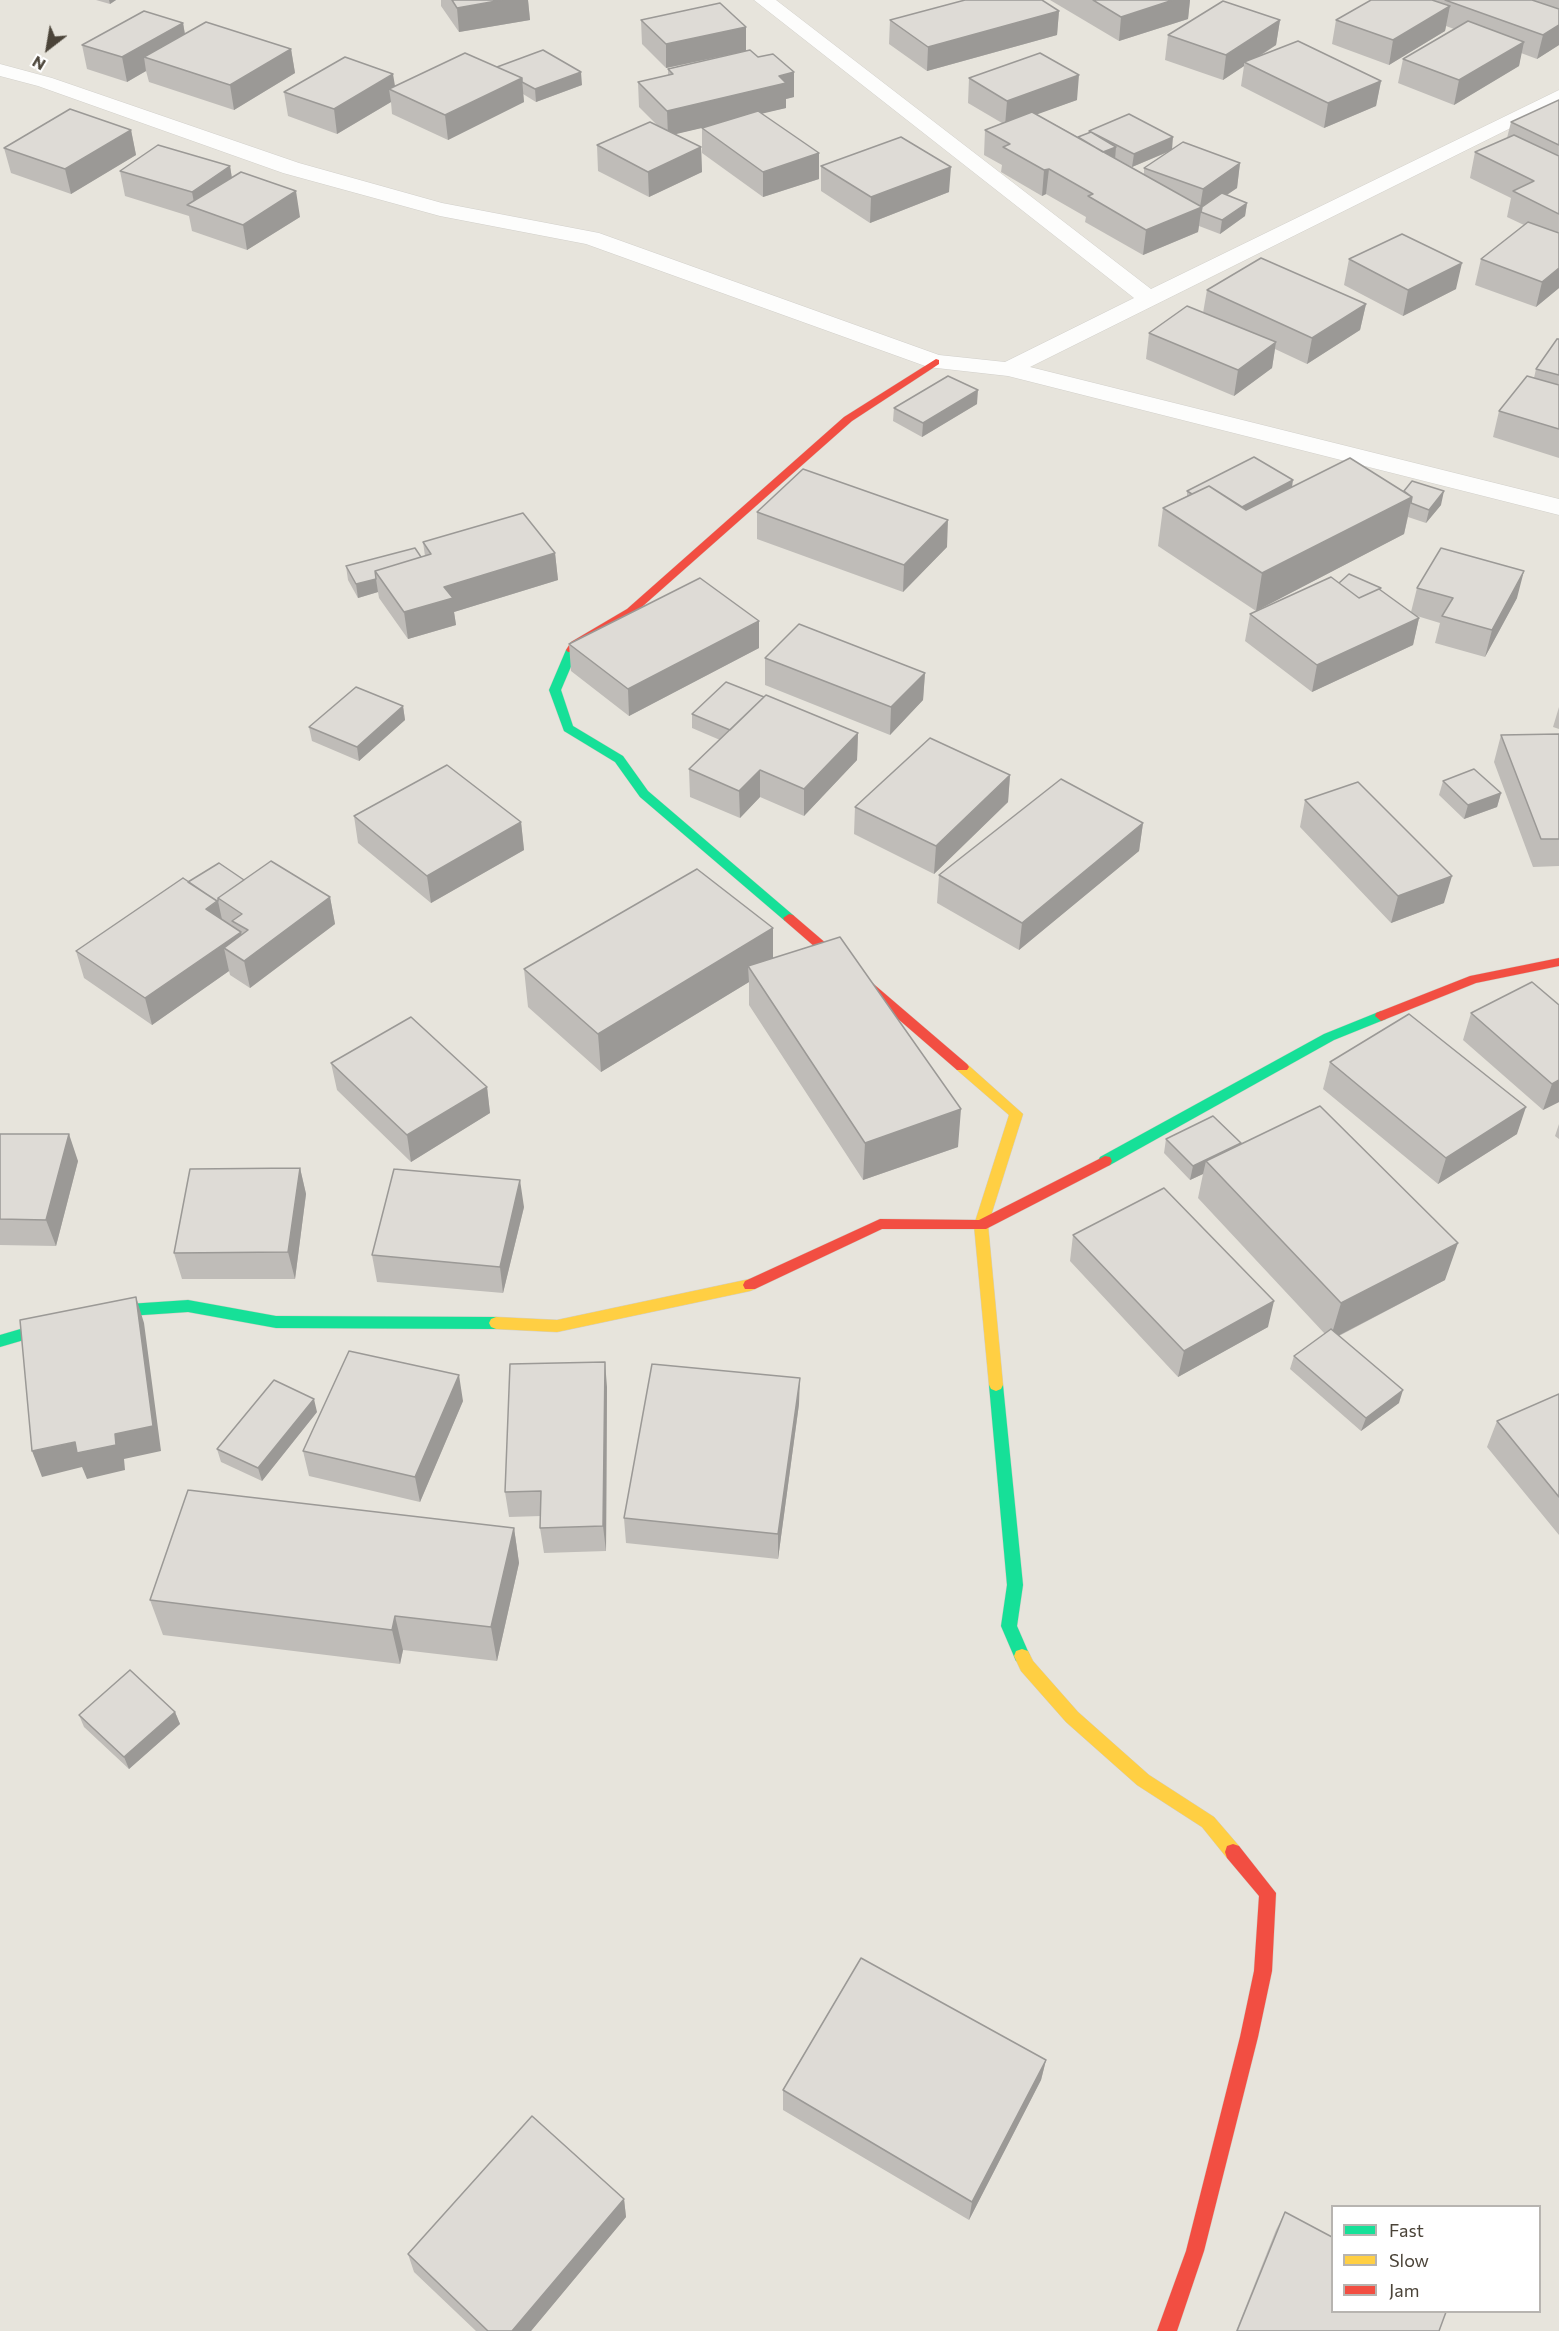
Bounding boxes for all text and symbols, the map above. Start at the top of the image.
north arrow [18,18,78,78]
text: N [28,53,49,75]
legend [1331,2205,1541,2313]
text: Fast [1389,2219,1424,2241]
text: Slow [1389,2249,1429,2271]
text: Jam [1389,2279,1419,2301]

